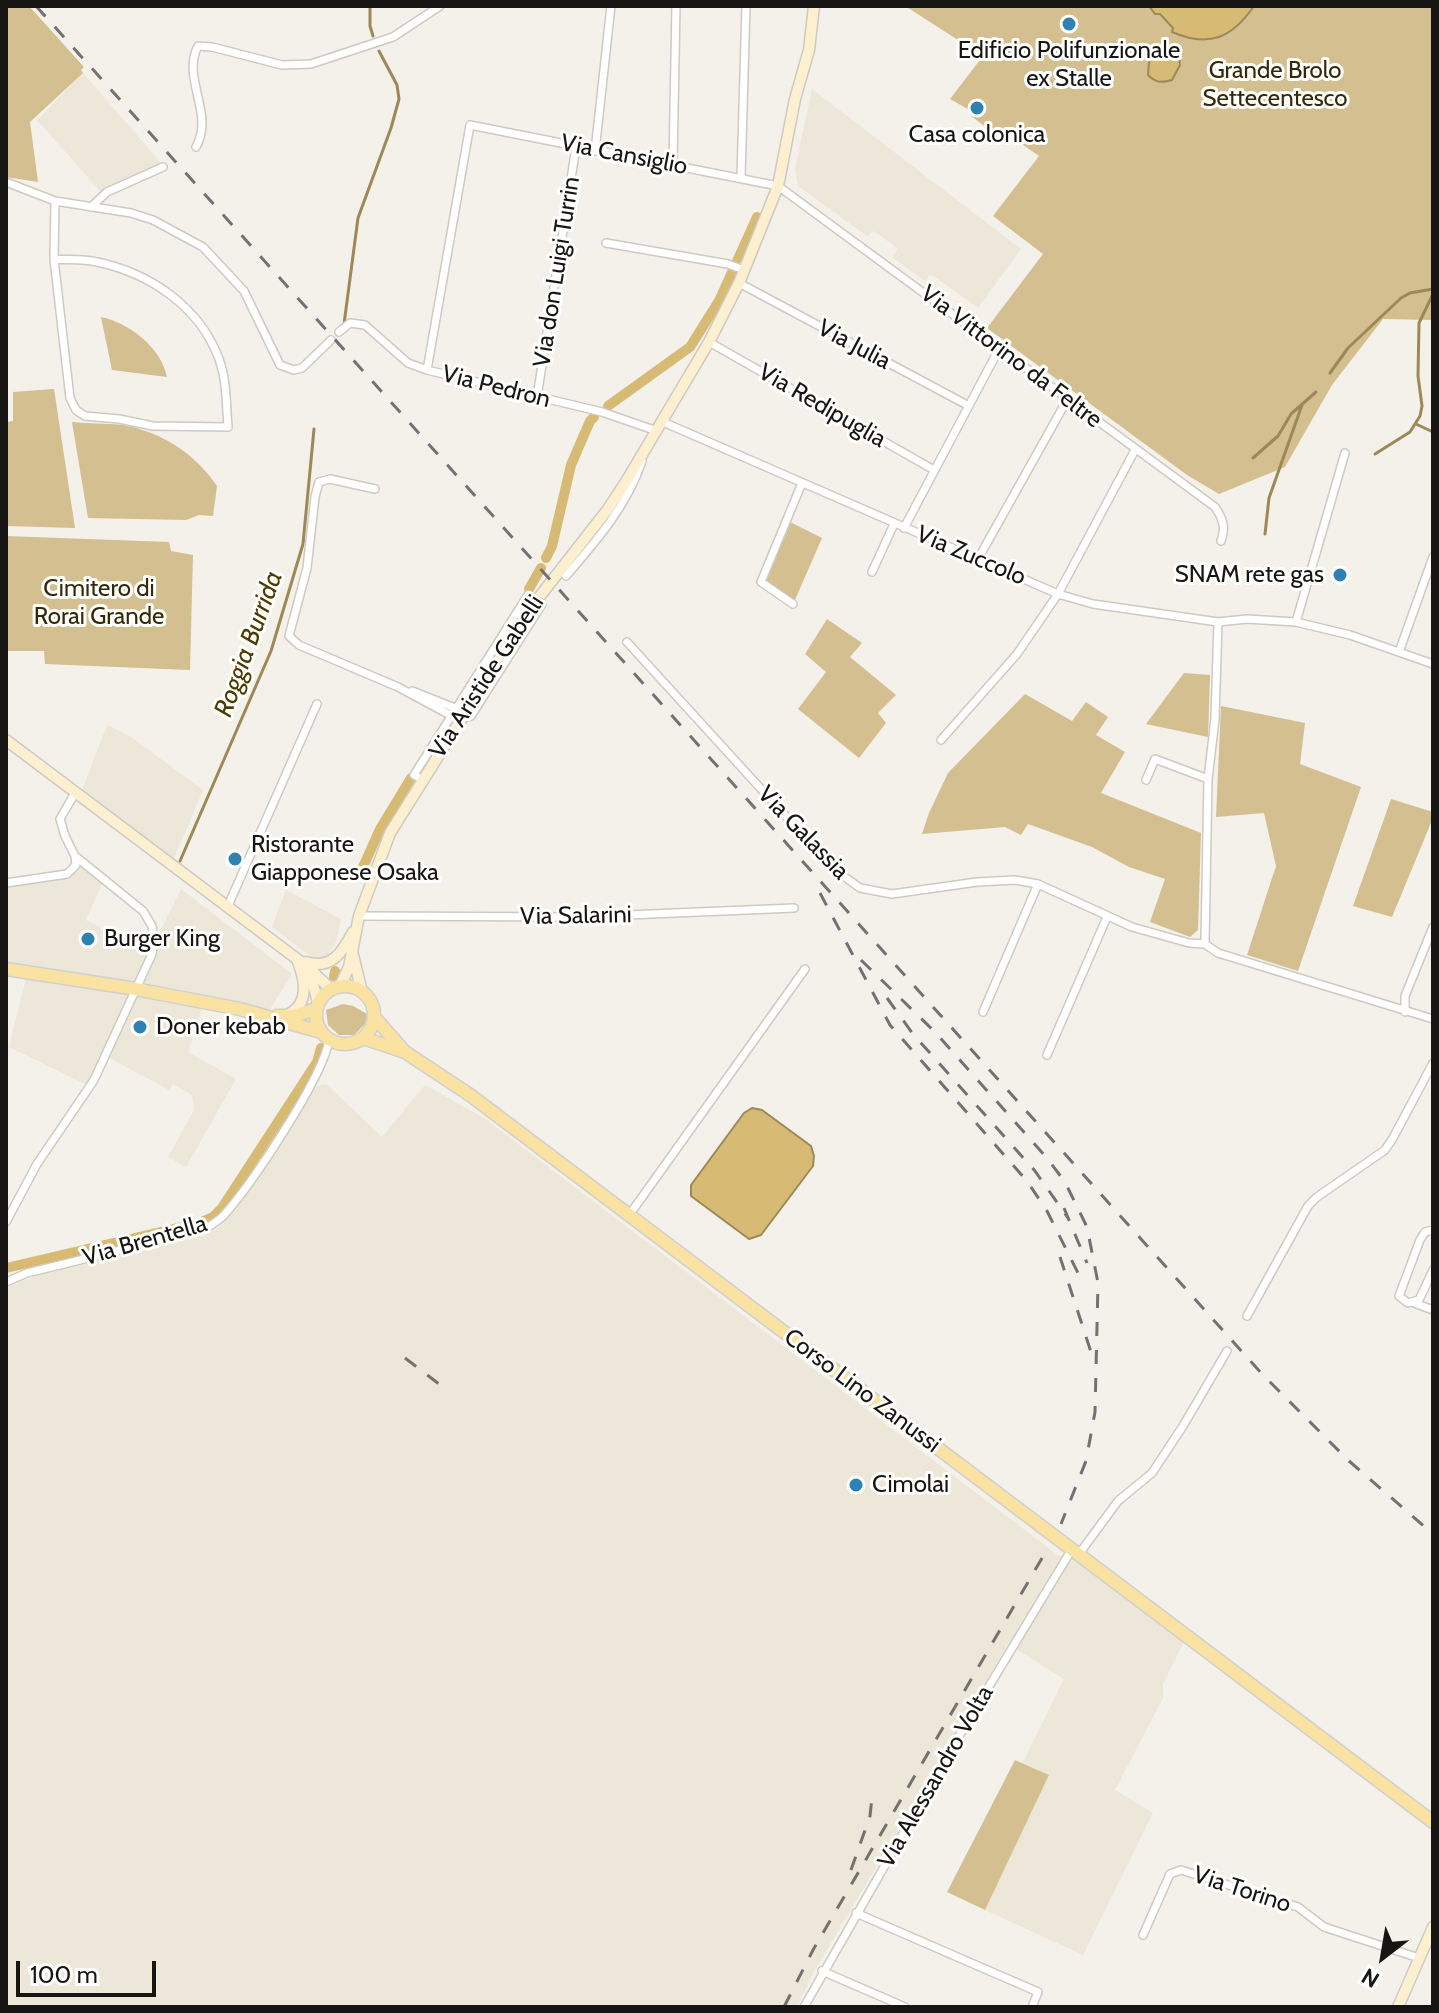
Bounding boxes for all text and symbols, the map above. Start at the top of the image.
marker: Edificio Polifunzionale ex Stalle [1060,15,1078,33]
place label: Edificio Polifunzionale ex Stalle [958,37,1180,93]
park label: Grande Brolo Settecentesco [1202,57,1348,113]
marker: Casa colonica [968,99,986,117]
place label: Casa colonica [909,121,1045,149]
street label: Via Cansiglio [558,129,690,181]
street label: Via don Luigi Turrin [528,175,586,369]
street label: Via Vittorino da Feltre [915,279,1107,435]
street label: Via Julia [813,314,895,376]
street label: Via Redipuglia [753,358,891,454]
street label: Via Pedron [439,360,553,414]
street label: Via Zuccolo [912,520,1030,592]
place label: SNAM rete gas [1175,561,1324,589]
marker: SNAM rete gas [1331,566,1349,584]
water label: Roggia Burrida [208,567,290,721]
park label: Cimitero di Rorai Grande [34,575,164,631]
street label: Via Aristide Gabelli [423,590,551,764]
street label: Via Galassia [751,780,855,886]
place label: Ristorante Giapponese Osaka [251,831,439,887]
marker: Ristorante Giapponese Osaka [226,850,244,868]
street label: Via Salarini [520,901,632,931]
place label: Burger King [104,925,220,953]
marker: Burger King [79,930,97,948]
place label: Doner kebab [156,1013,286,1041]
marker: Doner kebab [131,1018,149,1036]
street label: Via Brentella [80,1210,210,1272]
street label: Corso Lino Zanussi [778,1323,946,1459]
place label: Cimolai [872,1471,949,1499]
marker: Cimolai [847,1476,865,1494]
street label: Via Alessandro Volta [872,1681,1000,1873]
street label: Via Torino [1189,1861,1295,1919]
north arrow [1343,1917,1423,1997]
scale bar [20,1945,160,1995]
text: 100 m [30,1960,98,1989]
text: N [1357,1962,1384,1994]

